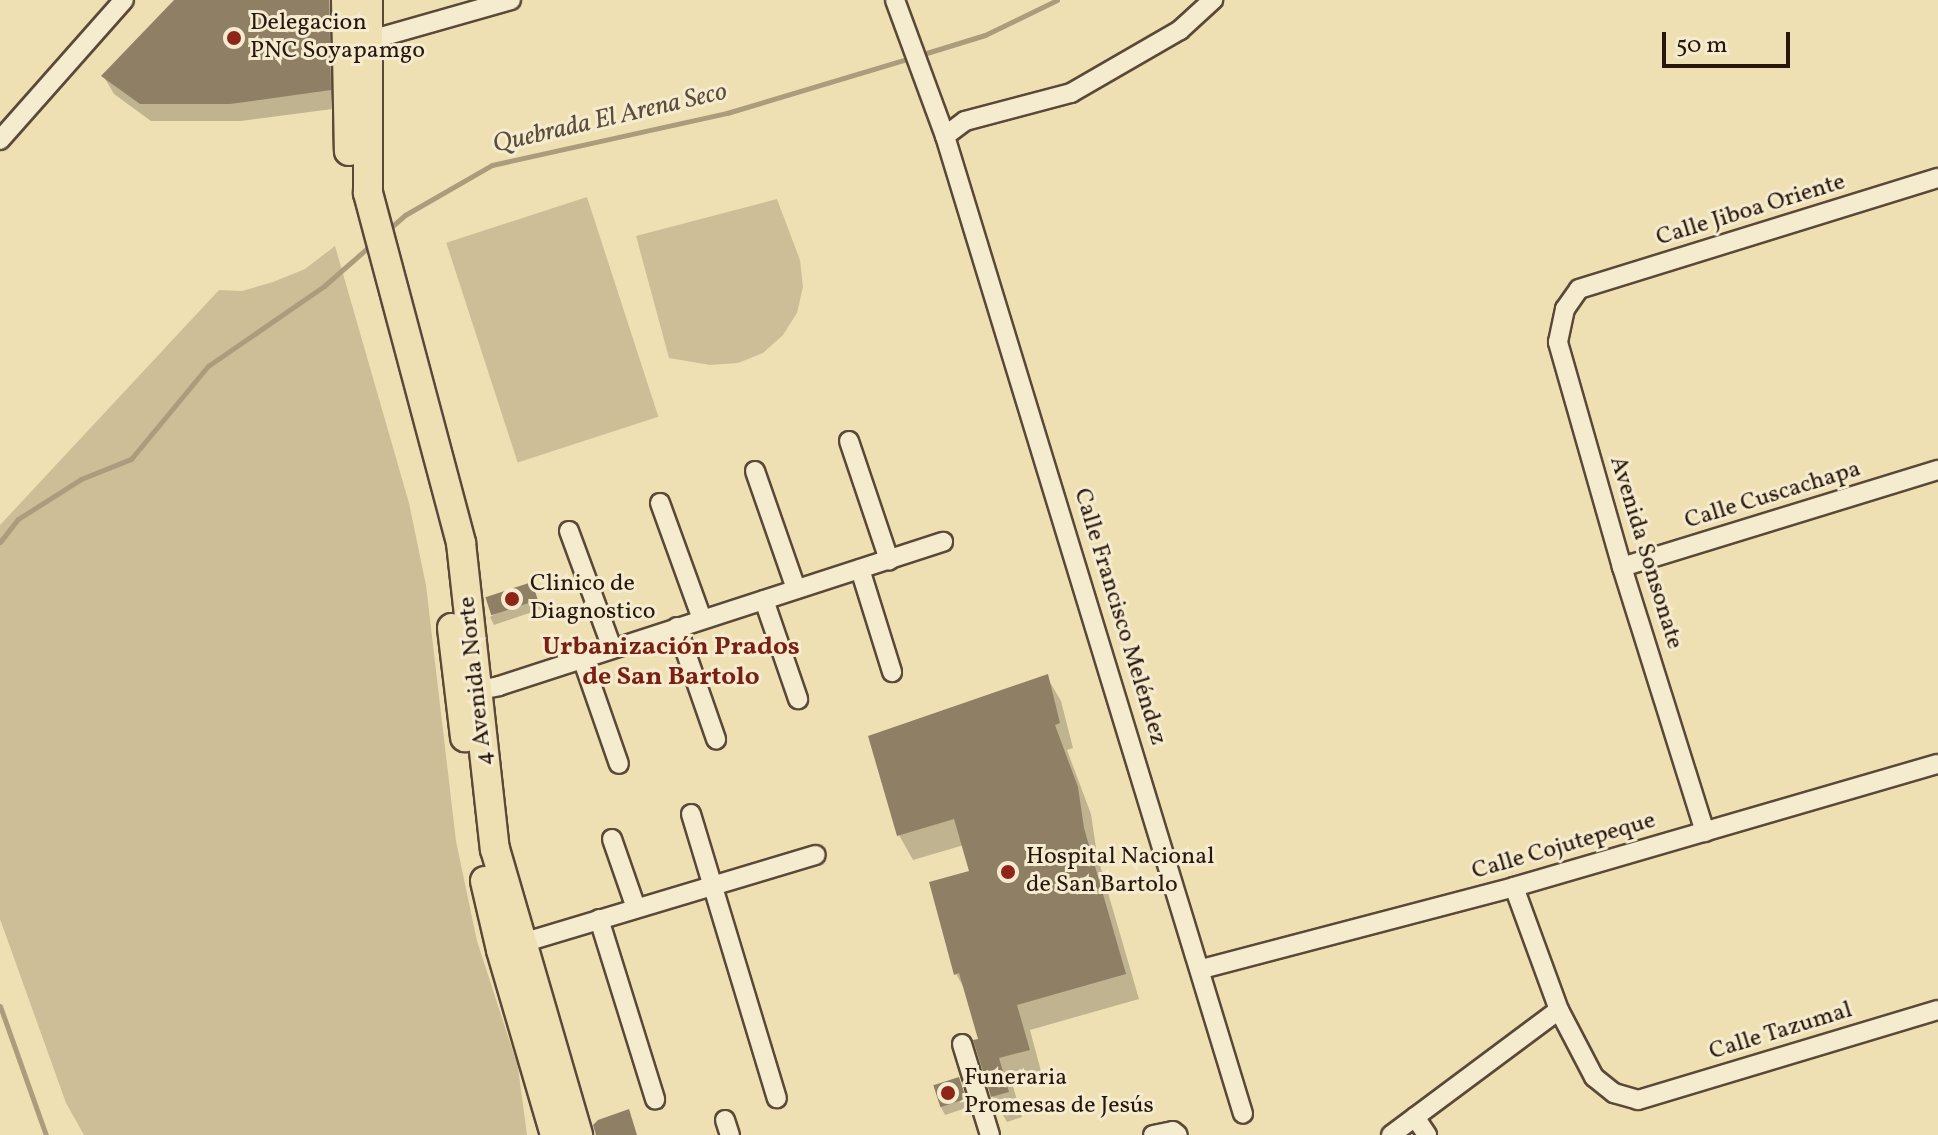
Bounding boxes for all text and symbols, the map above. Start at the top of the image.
place label: Delegacion PNC Soyapamgo [250,10,425,66]
scale bar [1666,16,1794,66]
marker: Delegacion PNC Soyapamgo [225,29,243,47]
text: 50 m [1676,29,1728,63]
water label: Quebrada El Arena Seco [490,77,730,161]
street label: Calle Jiboa Oriente [1653,169,1849,253]
street label: Avenida Sonsonate [1602,453,1688,653]
street label: Calle Cuscachapa [1682,456,1864,536]
street label: Calle Francisco Meléndez [1066,485,1172,749]
place label: Clinico de Diagnostico [530,571,655,627]
marker: Clinico de Diagnostico [501,588,523,610]
street label: 4 Avenida Norte [454,595,500,767]
district label: Urbanización Prados de San Bartolo [542,632,800,694]
street label: Calle Cojutepeque [1469,807,1659,887]
place label: Hospital Nacional de San Bartolo [1026,844,1214,900]
marker: Hospital Nacional de San Bartolo [997,861,1019,883]
street label: Calle Tazumal [1706,997,1856,1067]
place label: Funeraria Promesas de Jesús [964,1065,1154,1121]
marker: Funeraria Promesas de Jesús [939,1084,957,1102]

